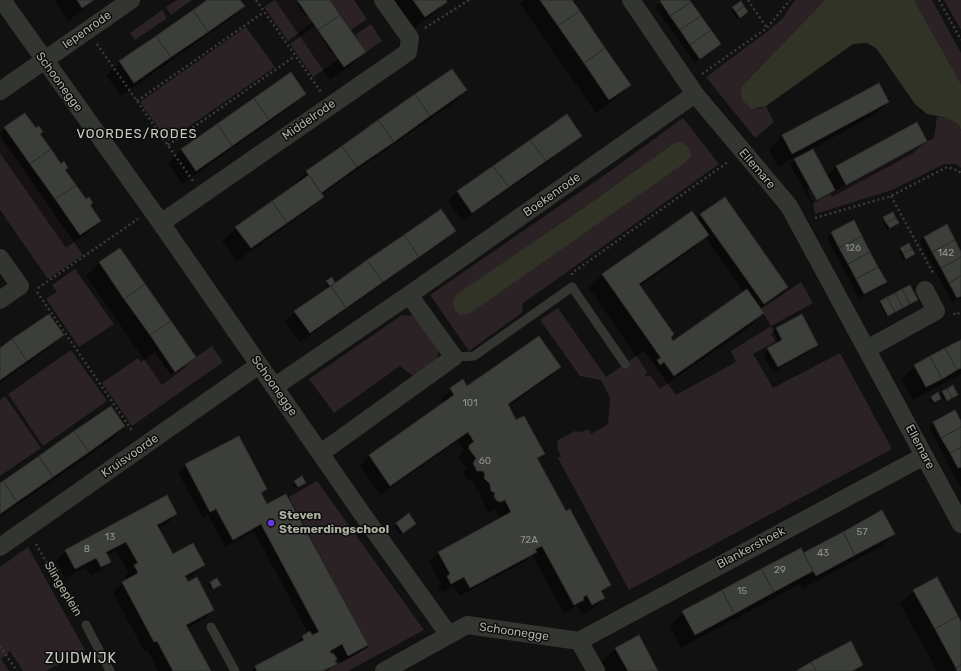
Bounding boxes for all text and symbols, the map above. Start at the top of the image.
street label: Iepenrode [60,8,114,52]
street label: Schoonegge [33,49,85,115]
street label: Middelrode [280,96,338,144]
district label: VOORDES/RODES [76,126,198,142]
street label: Ellemare [736,146,778,192]
street label: Boekenrode [521,170,583,220]
house number: 126 [845,242,861,254]
house number: 142 [938,247,954,259]
street label: Schoonegge [248,353,300,419]
house number: 101 [463,397,477,409]
street label: Ellemare [902,422,938,472]
street label: Kruisvoorde [99,431,161,481]
house number: 60 [479,455,491,467]
place label: Steven Stemerdingschool [279,509,389,537]
marker: Steven Stemerdingschool [266,518,276,528]
street label: Blankershoek [714,524,788,572]
house number: 57 [856,526,868,538]
house number: 13 [105,531,115,543]
house number: 72A [520,534,538,546]
house number: 8 [84,543,90,555]
house number: 43 [817,547,829,559]
street label: Slingeplein [41,559,85,619]
house number: 29 [774,564,786,576]
house number: 15 [737,585,747,597]
street label: Schoonegge [478,620,550,644]
district label: ZUIDWIJK [45,651,117,667]

